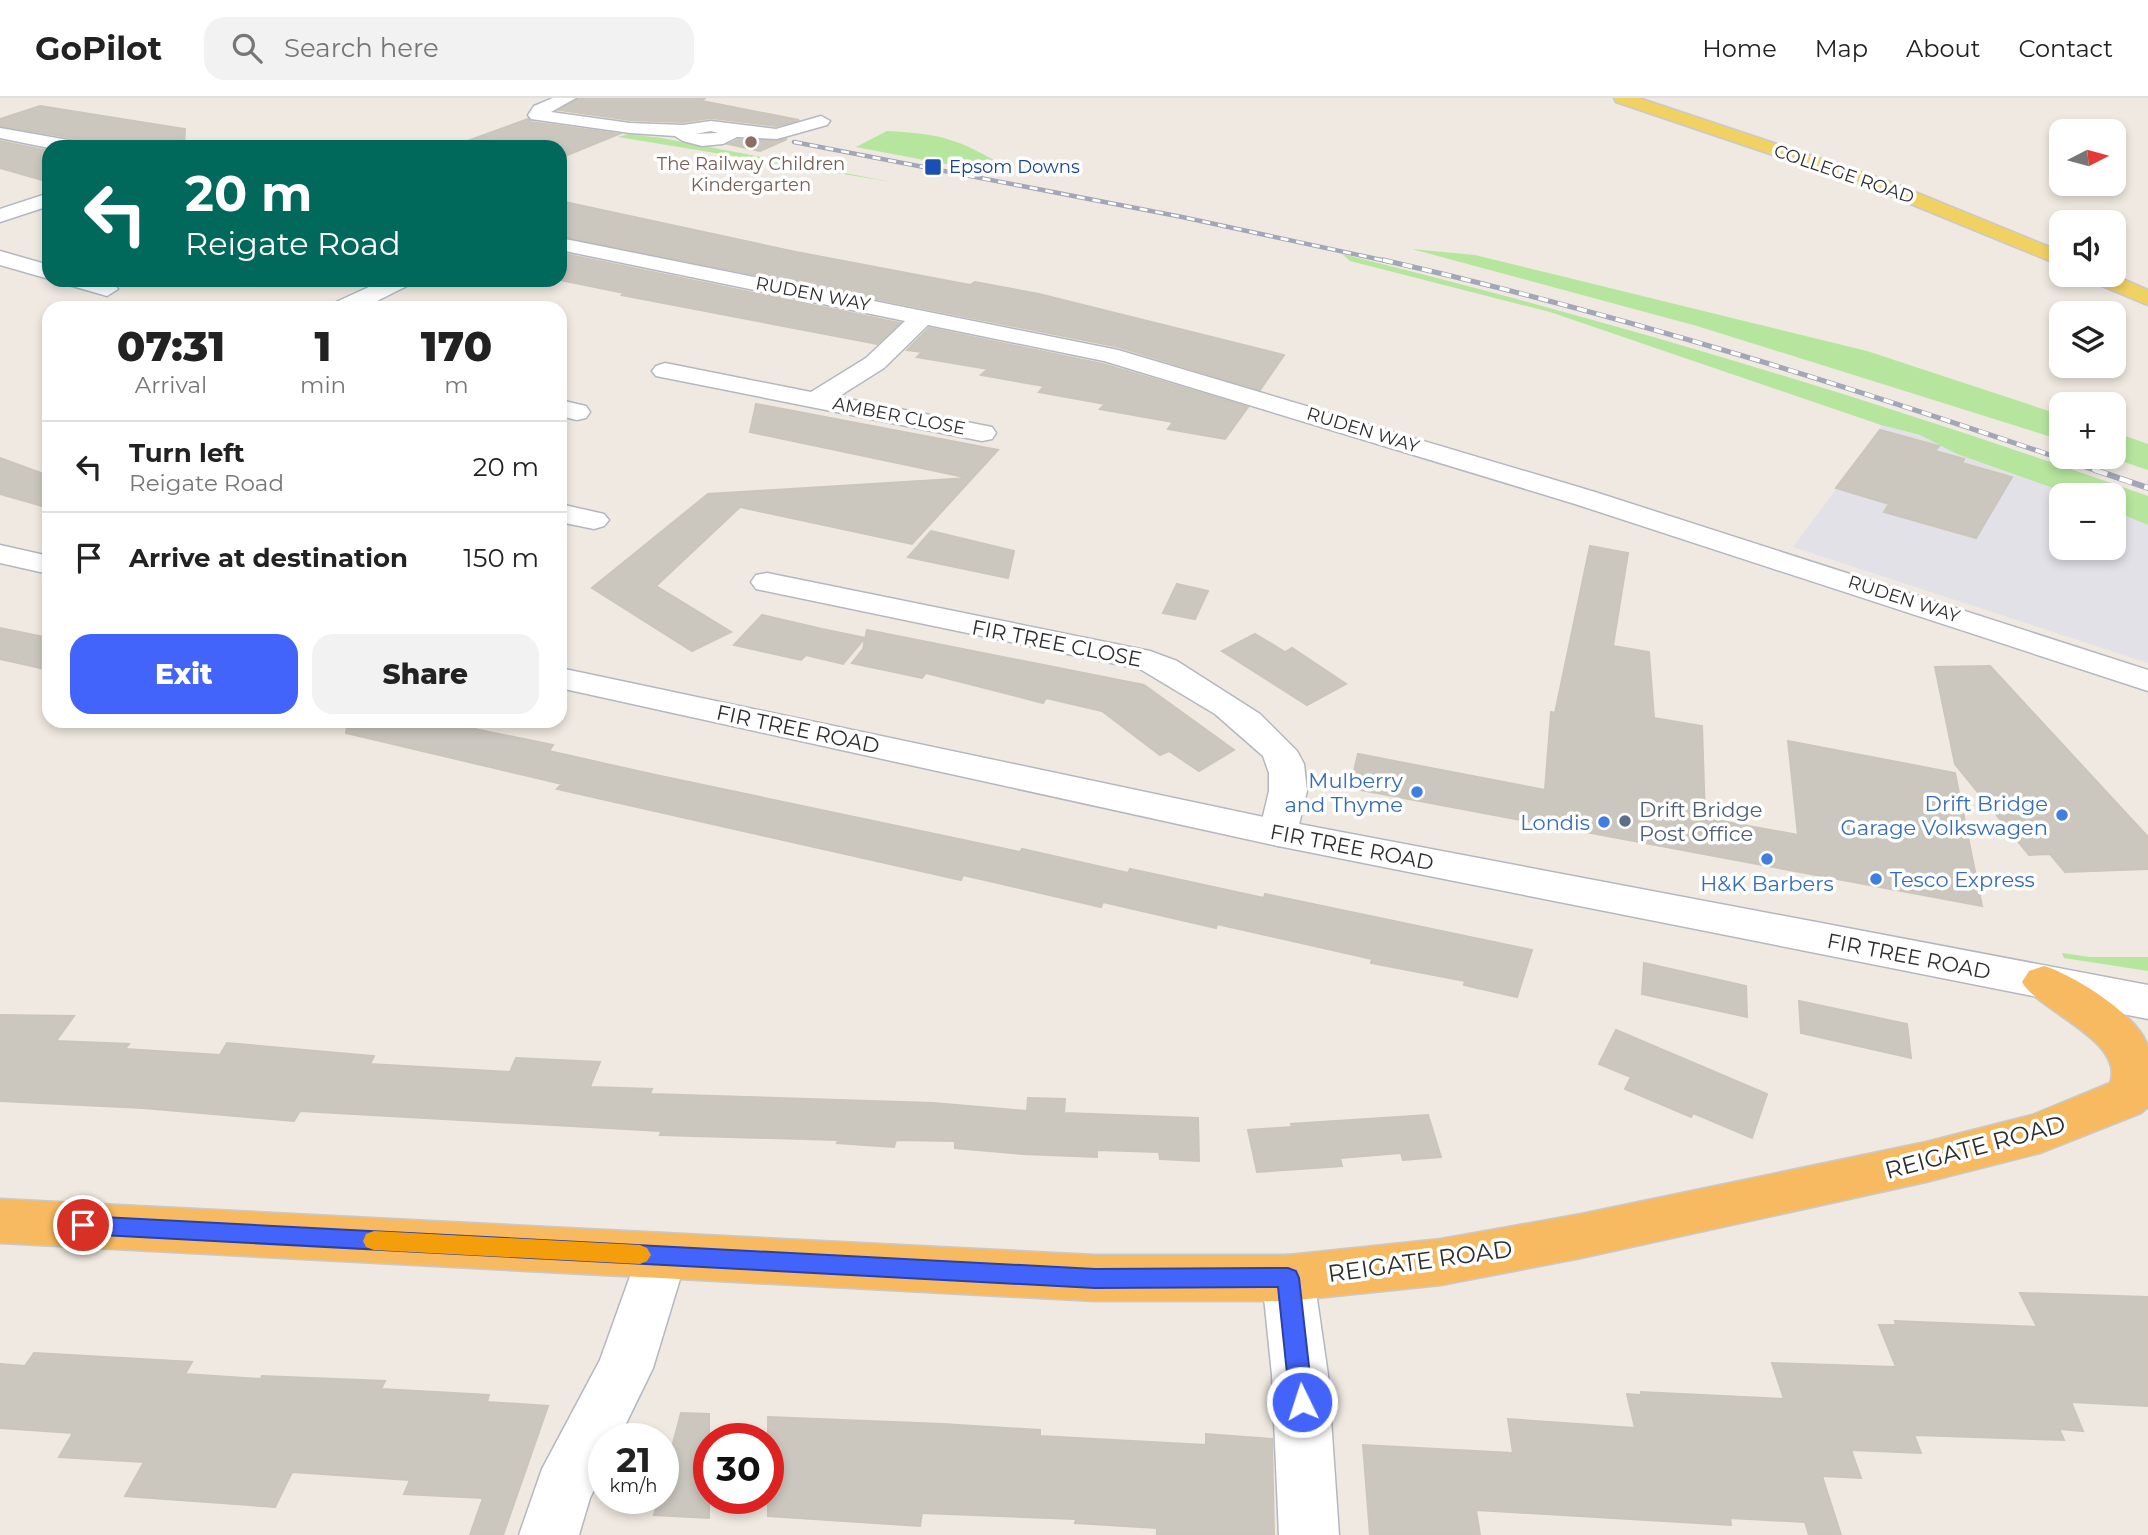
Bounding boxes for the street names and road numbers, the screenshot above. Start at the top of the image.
street label: COLLEGE ROAD [1771,140,1917,208]
street label: RUDEN WAY [754,272,873,316]
street label: AMBER CLOSE [831,392,967,440]
street label: RUDEN WAY [1304,402,1422,458]
street label: RUDEN WAY [1845,571,1963,628]
street label: FIR TREE CLOSE [970,614,1144,672]
street label: FIR TREE ROAD [714,700,882,758]
street label: FIR TREE ROAD [1268,819,1436,875]
street label: FIR TREE ROAD [1825,928,1993,984]
street label: REIGATE ROAD [1881,1109,2069,1185]
street label: REIGATE ROAD [1326,1234,1514,1288]

